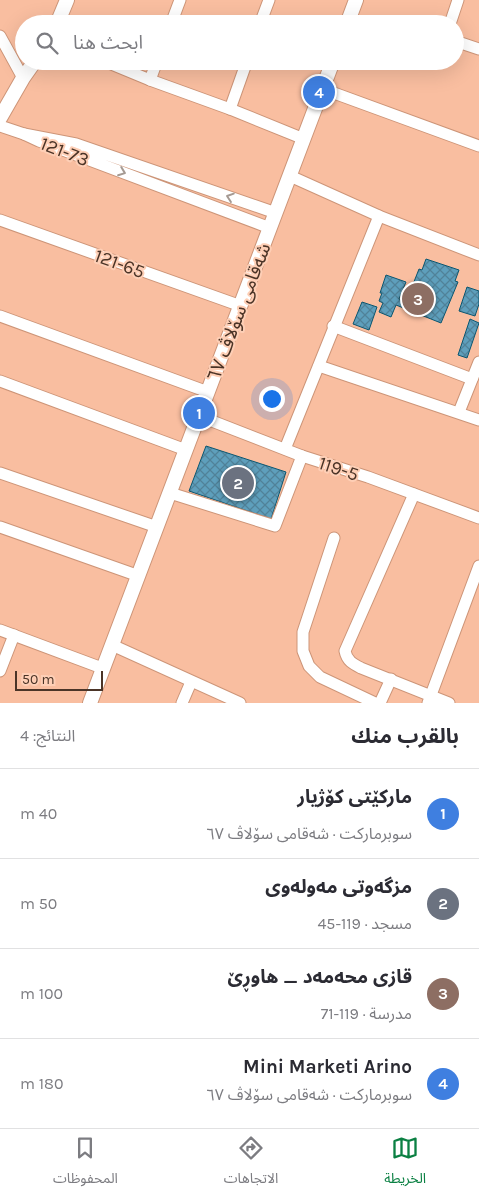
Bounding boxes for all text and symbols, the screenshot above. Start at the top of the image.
search box [15,15,464,70]
icon: search [33,29,61,57]
text: ابحث هنا [73,32,143,54]
pin: 4 [303,73,335,111]
street label: 121-73 [37,133,92,171]
one-way arrow [117,166,125,176]
one-way arrow [226,193,234,203]
street label: شەقامی سۆلاڤ ٦٧ [202,240,275,385]
street label: 121-65 [92,245,148,283]
pin: 3 [402,280,434,318]
your location [259,386,285,412]
pin: 1 [183,394,215,432]
street label: 119-5 [316,452,362,486]
pin: 2 [222,464,254,502]
scale bar [15,668,102,691]
text: 50 m [22,671,55,688]
text: بالقرب منك [351,724,459,748]
text: النتائج: 4 [20,726,75,745]
text: مارکێتی کۆژیار [297,786,412,808]
text: 40 m [20,804,57,823]
text: 1 [440,804,446,823]
text: سوبرماركت · شەقامی سۆلاڤ ٦٧ [206,824,412,843]
text: مزگەوتی مەولەوی [265,876,412,898]
text: 50 m [20,894,57,913]
text: 2 [438,894,448,913]
text: مسجد · 119-45 [317,914,412,933]
text: قازی محەمەد _ هاوڕێ [227,966,412,988]
text: 100 m [20,984,63,1003]
text: 3 [438,984,448,1003]
text: مدرسة · 119-71 [321,1004,412,1023]
text: Mini Marketi Arino [243,1056,412,1078]
text: 180 m [20,1074,63,1093]
text: 4 [438,1074,448,1093]
text: سوبرماركت · شەقامی سۆلاڤ ٦٧ [206,1085,412,1104]
tab: المحفوظات [53,1134,118,1193]
tab: الاتجاهات [224,1134,278,1193]
tab: الخريطة [384,1134,426,1193]

